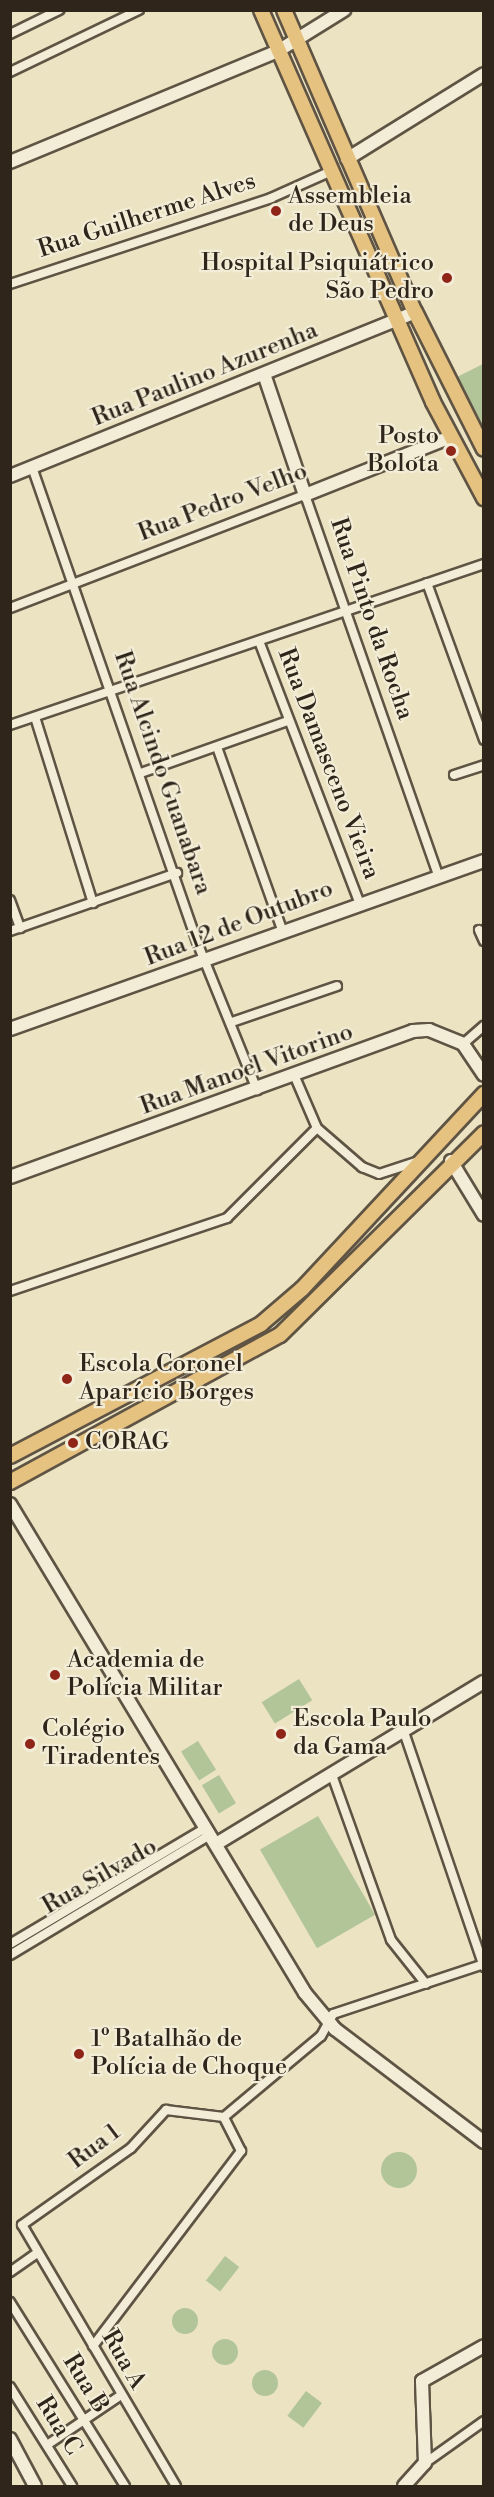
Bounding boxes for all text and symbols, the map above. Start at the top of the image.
street label: Rua Guilherme Alves [35,167,259,265]
place label: Assembleia de Deus [288,183,412,239]
marker: Assembleia de Deus [269,204,283,218]
place label: Hospital Psiquiátrico São Pedro [201,250,434,306]
marker: Hospital Psiquiátrico São Pedro [438,269,456,287]
street label: Rua Paulino Azurenha [88,317,322,433]
place label: Posto Bolota [367,423,439,479]
marker: Posto Bolota [444,444,458,458]
street label: Rua Pedro Velho [134,458,312,548]
street label: Rua Pinto da Rocha [323,514,419,724]
street label: Rua Damasceno Vieira [271,644,385,884]
street label: Rua Alcindo Guanabara [107,648,217,898]
street label: Rua 12 de Outubro [141,875,337,973]
street label: Rua Manoel Vitorino [137,1018,357,1122]
place label: Escola Coronel Aparício Borges [79,1351,254,1407]
marker: Escola Coronel Aparício Borges [60,1372,74,1386]
place label: CORAG [85,1429,169,1457]
marker: CORAG [66,1436,80,1450]
place label: Academia de Polícia Militar [67,1647,223,1703]
marker: Academia de Polícia Militar [48,1668,62,1682]
place label: Escola Paulo da Gama [293,1706,431,1762]
place label: Colégio Tiradentes [42,1716,160,1772]
marker: Escola Paulo da Gama [274,1727,288,1741]
marker: Colégio Tiradentes [23,1737,37,1751]
street label: Rua Silvado [38,1833,162,1921]
place label: 1º Batalhão de Polícia de Choque [91,2026,287,2082]
marker: 1º Batalhão de Polícia de Choque [72,2047,86,2061]
street label: Rua 1 [63,2118,127,2176]
street label: Rua A [95,2325,151,2395]
street label: Rua B [56,2349,114,2419]
street label: Rua C [29,2391,87,2461]

